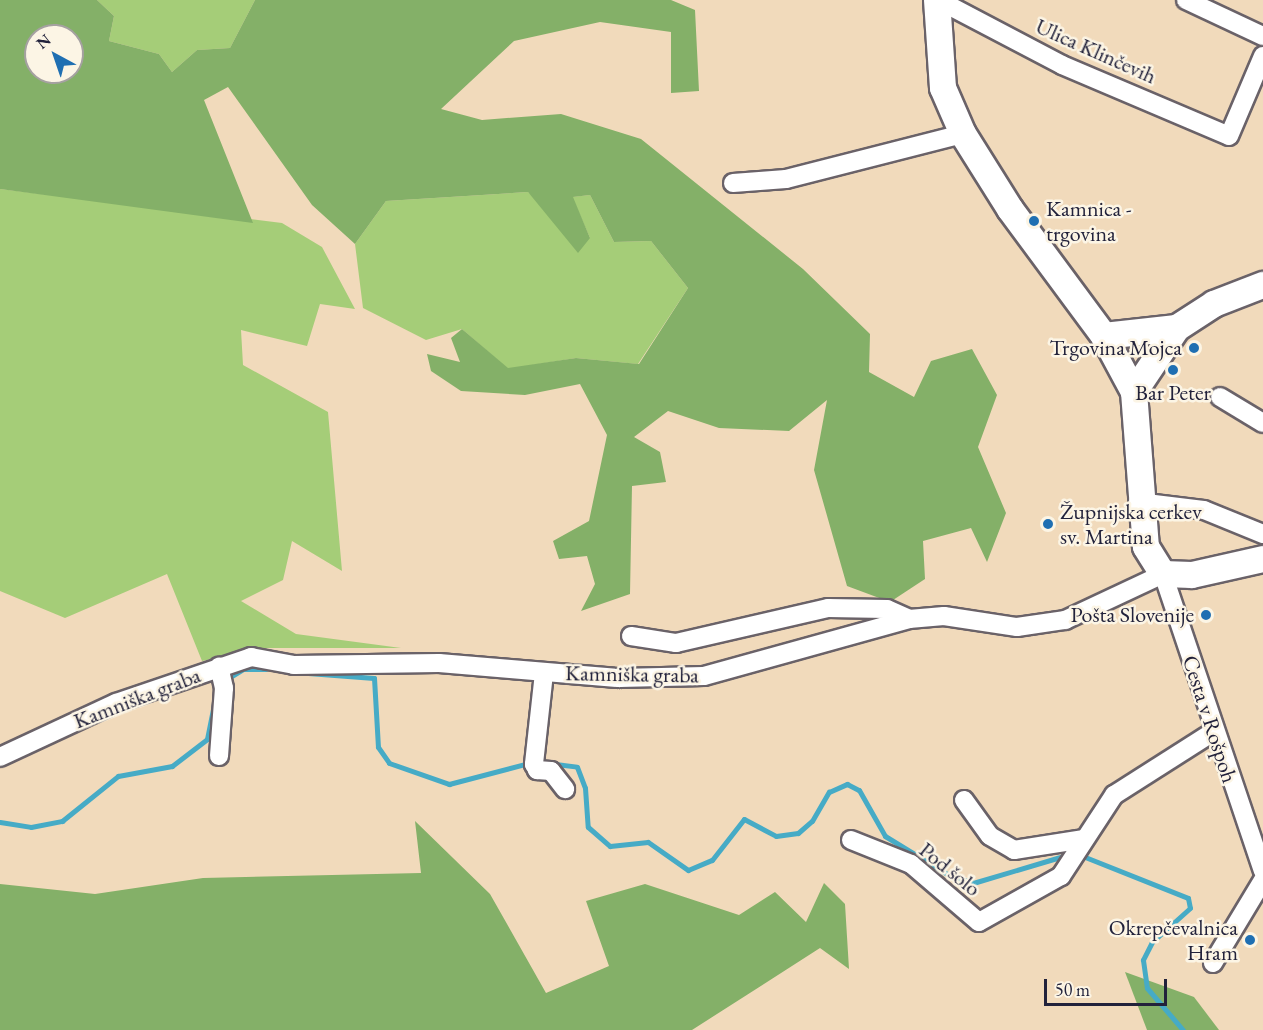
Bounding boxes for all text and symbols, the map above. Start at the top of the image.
street label: Ulica Klinčevih [1032,13,1160,89]
north arrow [24,24,84,84]
text: N [32,29,55,54]
place label: Kamnica - trgovina [1046,195,1132,246]
marker: Kamnica - trgovina [1027,214,1041,228]
place label: Trgovina Mojca [1050,335,1182,361]
marker: Trgovina Mojca [1187,341,1201,355]
marker: Bar Peter [1166,363,1180,377]
place label: Bar Peter [1135,380,1211,406]
place label: Župnijska cerkev sv. Martina [1060,498,1202,550]
marker: Župnijska cerkev sv. Martina [1041,517,1055,531]
place label: Pošta Slovenije [1071,602,1194,628]
marker: Pošta Slovenije [1199,608,1213,622]
street label: Cesta v Rošpoh [1177,652,1243,786]
street label: Kamniška graba [565,660,699,688]
street label: Kamniška graba [70,662,204,734]
street label: Pod šolo [914,836,986,902]
place label: Okrepčevalnica Hram [1109,914,1238,966]
marker: Okrepčevalnica Hram [1243,933,1257,947]
scale bar [1047,967,1170,1005]
text: 50 m [1055,978,1090,1001]

